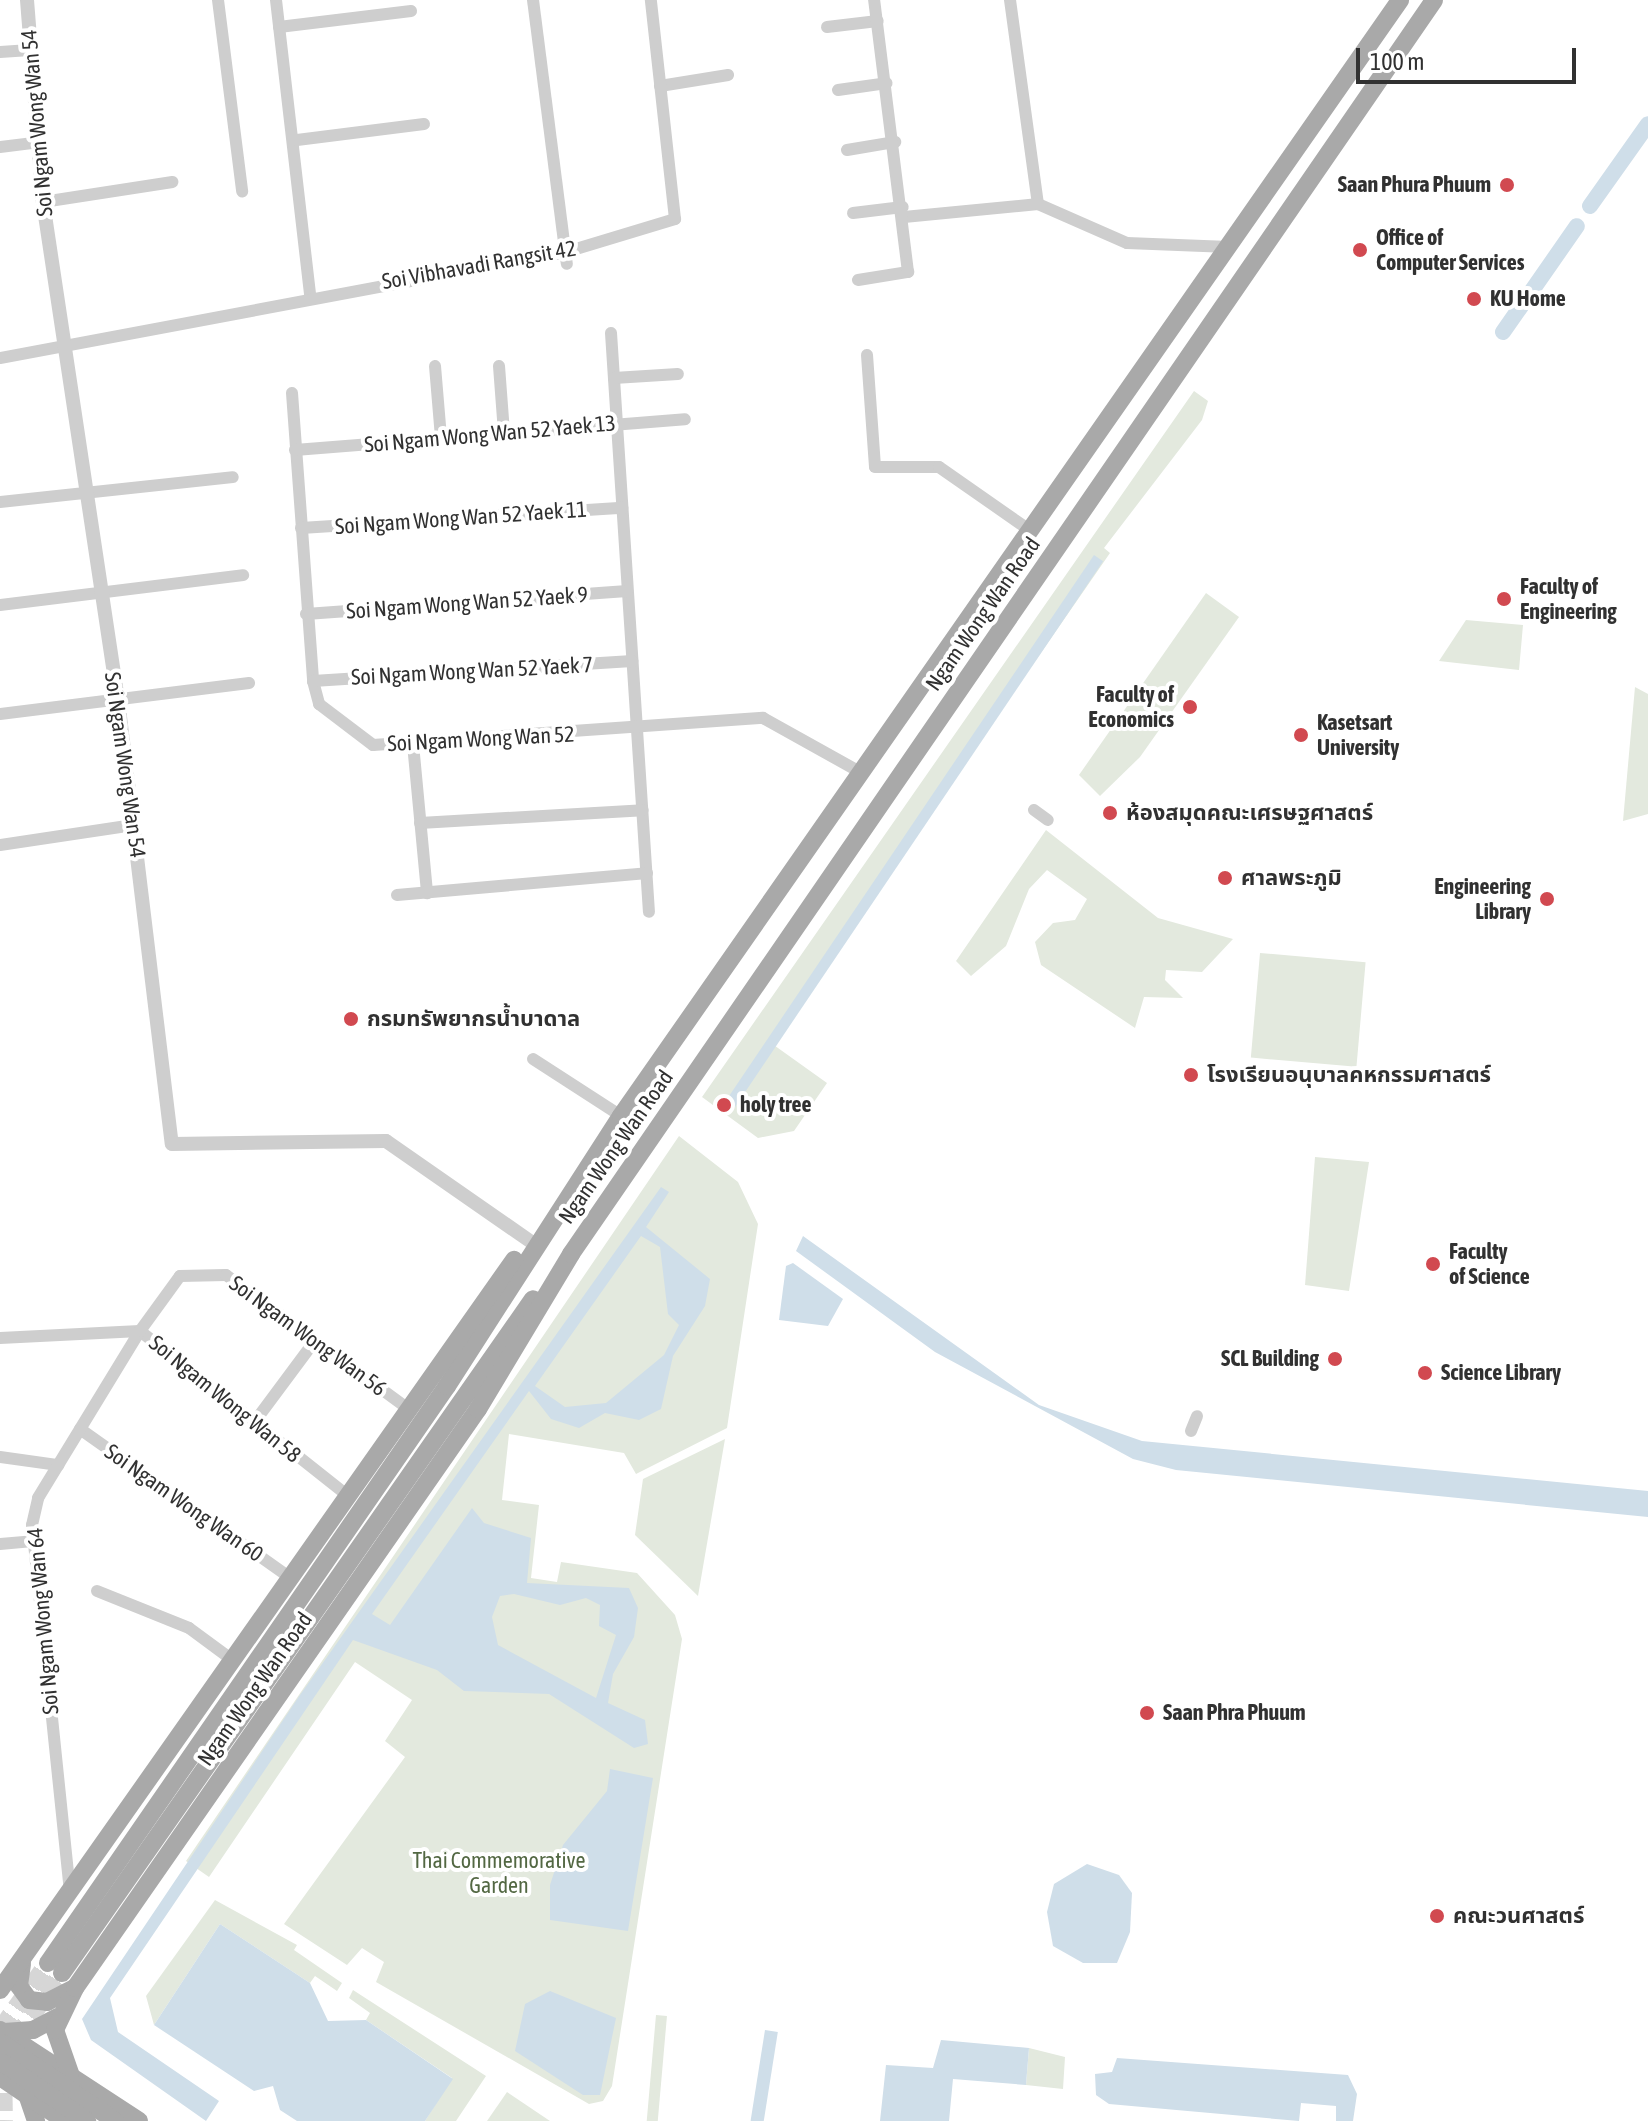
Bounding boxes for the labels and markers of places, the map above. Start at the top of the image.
place label: Saan Phura Phuum [1338,172,1491,198]
marker: Saan Phura Phuum [1498,176,1516,194]
place label: Office of Computer Services [1376,224,1524,276]
marker: Office of Computer Services [1351,241,1369,259]
place label: KU Home [1490,286,1566,312]
marker: KU Home [1465,290,1483,308]
place label: Faculty of Engineering [1520,573,1617,624]
marker: Faculty of Engineering [1495,590,1513,608]
place label: Faculty of Economics [1088,681,1174,732]
marker: Faculty of Economics [1181,698,1199,716]
place label: Kasetsart University [1317,709,1399,760]
marker: Kasetsart University [1292,726,1310,744]
place label: ห้องสมุดคณะเศรษฐศาสตร์ [1126,800,1373,826]
marker: ห้องสมุดคณะเศรษฐศาสตร์ [1101,804,1119,822]
place label: ศาลพระภูมิ [1241,865,1342,891]
marker: ศาลพระภูมิ [1216,869,1234,887]
place label: Engineering Library [1434,873,1531,924]
marker: Engineering Library [1538,890,1556,908]
place label: กรมทรัพยากรน้ำบาดาล [367,1006,580,1032]
marker: กรมทรัพยากรน้ำบาดาล [342,1010,360,1028]
place label: โรงเรียนอนุบาลคหกรรมศาสตร์ [1207,1062,1491,1088]
marker: โรงเรียนอนุบาลคหกรรมศาสตร์ [1182,1066,1200,1084]
place label: holy tree [740,1092,811,1118]
marker: holy tree [715,1096,733,1114]
place label: Faculty of Science [1449,1238,1530,1290]
marker: Faculty of Science [1424,1255,1442,1273]
place label: SCL Building [1221,1346,1319,1372]
marker: SCL Building [1326,1350,1344,1368]
place label: Science Library [1441,1360,1561,1386]
marker: Science Library [1416,1364,1434,1382]
place label: Saan Phra Phuum [1163,1700,1306,1726]
marker: Saan Phra Phuum [1138,1704,1156,1722]
place label: คณะวนศาสตร์ [1453,1903,1584,1929]
marker: คณะวนศาสตร์ [1428,1907,1446,1925]

